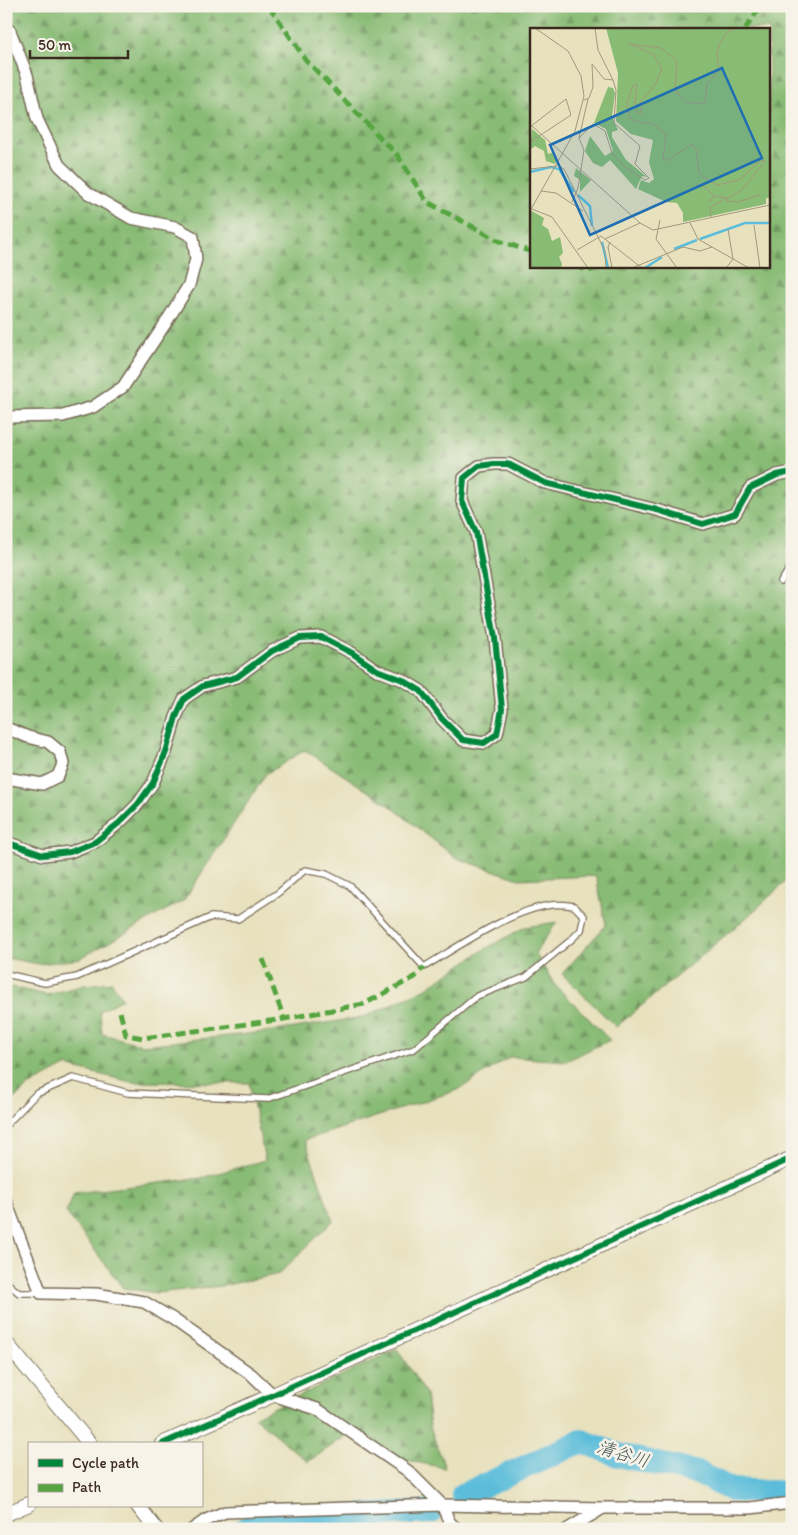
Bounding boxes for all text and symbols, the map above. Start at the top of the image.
scale bar [30,28,128,60]
inset map [530,28,770,268]
text: 50 m [38,36,71,54]
water label: 清谷川 [594,1436,652,1472]
legend [28,1442,202,1508]
text: Cycle path [72,1454,139,1472]
text: Path [72,1478,101,1496]

